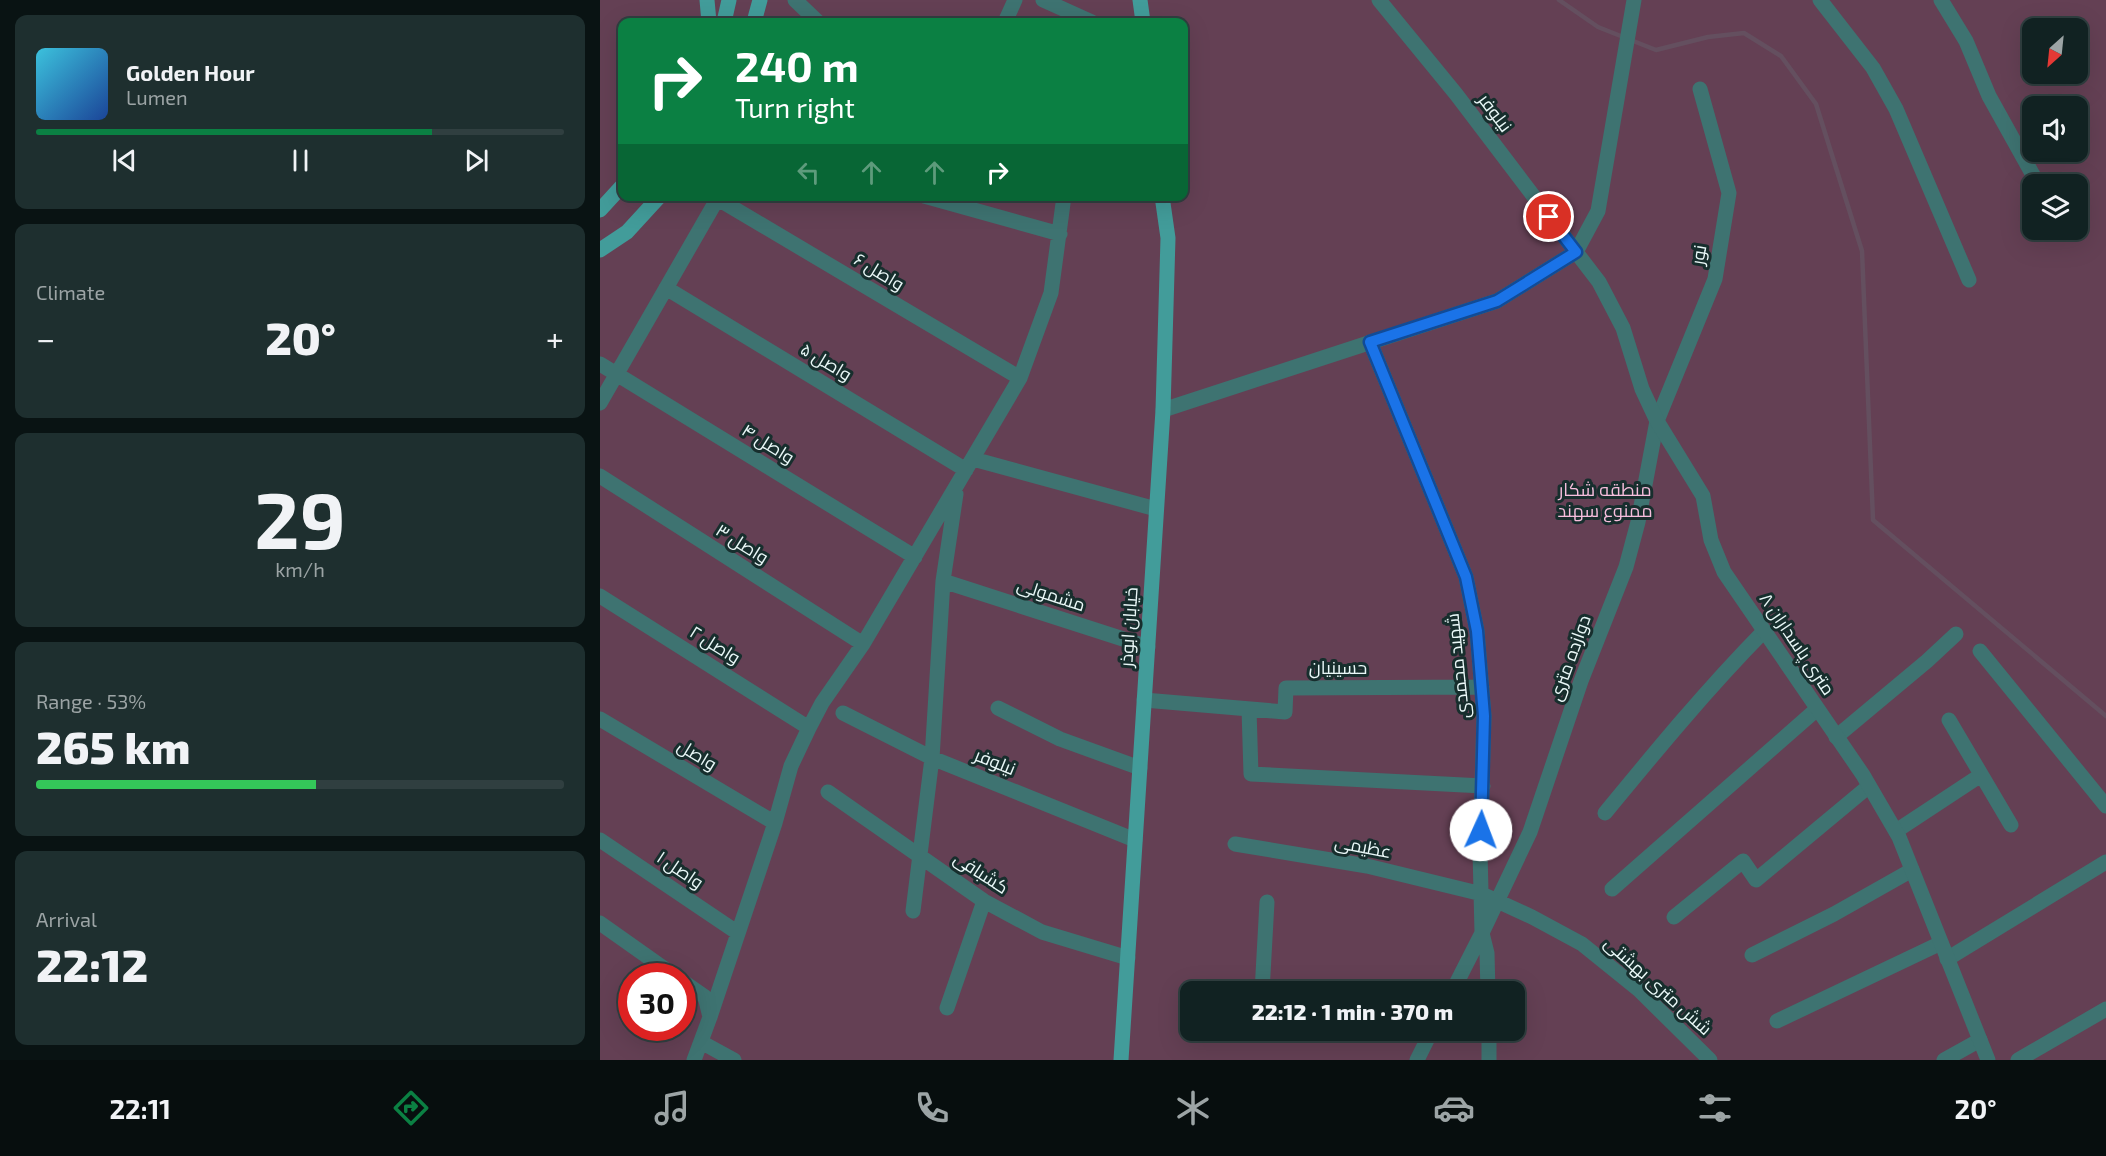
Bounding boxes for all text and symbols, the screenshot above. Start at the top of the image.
north arrow [2022,18,2088,84]
map controls [2022,18,2088,240]
text: 240 m [735,40,859,90]
icon: right [636,42,714,120]
text: Golden Hour [126,59,255,85]
text: Lumen [126,85,188,109]
street label: نیلوفر [1473,88,1517,137]
text: Turn right [735,91,855,123]
button: sound [2022,96,2088,162]
icon: previous [108,144,141,177]
icon: pause [284,144,317,177]
icon: next [460,144,493,177]
icon: left [792,156,825,189]
icon: ahead [855,156,888,189]
icon: ahead [918,156,951,189]
icon: right [981,156,1014,189]
button: layers [2022,174,2088,240]
pin [1523,191,1574,242]
icon: arrive [1532,200,1565,233]
street label: نور [1685,243,1711,268]
street label: واصل ۶ [850,248,909,295]
text: Climate [36,280,105,304]
text: 20° [265,310,336,364]
text: − [36,318,55,358]
text: + [546,318,564,358]
street label: واصل ۵ [796,337,856,386]
street label: واصل ۴ [738,418,799,469]
text: 29 [254,471,346,565]
park label: منطقه شکار ممنوع سهند [1557,478,1653,523]
street label: واصل ۳ [711,518,773,569]
text: km/h [275,557,325,581]
street label: مشمولی [1014,573,1088,616]
street label: خیابان ابوذر [1114,586,1143,669]
street label: ۸ متری پاسداران [1754,588,1840,700]
street label: شهید محمدی [1441,612,1474,720]
street label: دوازده متری [1543,612,1596,704]
street label: واصل ۲ [686,620,745,669]
street label: حسینیان [1309,656,1367,679]
text: Range · 53% [36,689,146,713]
text: 265 km [36,719,191,773]
street label: واصل [673,734,721,775]
street label: نیلوفر [970,743,1019,780]
position arrow [1449,798,1513,862]
street label: عظیمی [1333,830,1394,863]
street label: واصل ۱ [652,846,708,894]
street label: کشبافی [950,846,1013,899]
text: Arrival [36,907,97,931]
street label: شش متری بهشتی [1600,931,1717,1040]
text: 22:12 [36,937,148,991]
speed limit sign: 30 [618,963,696,1041]
text: 22:12 · 1 min · 370 m [1252,998,1453,1024]
icon: directions [390,1087,432,1129]
icon: music [651,1087,693,1129]
icon: phone [911,1087,953,1129]
icon: climate [1172,1087,1214,1129]
icon: car [1433,1087,1475,1129]
icon: filters [1694,1087,1736,1129]
text: 22:11 [109,1092,171,1124]
text: 20° [1955,1092,1997,1124]

